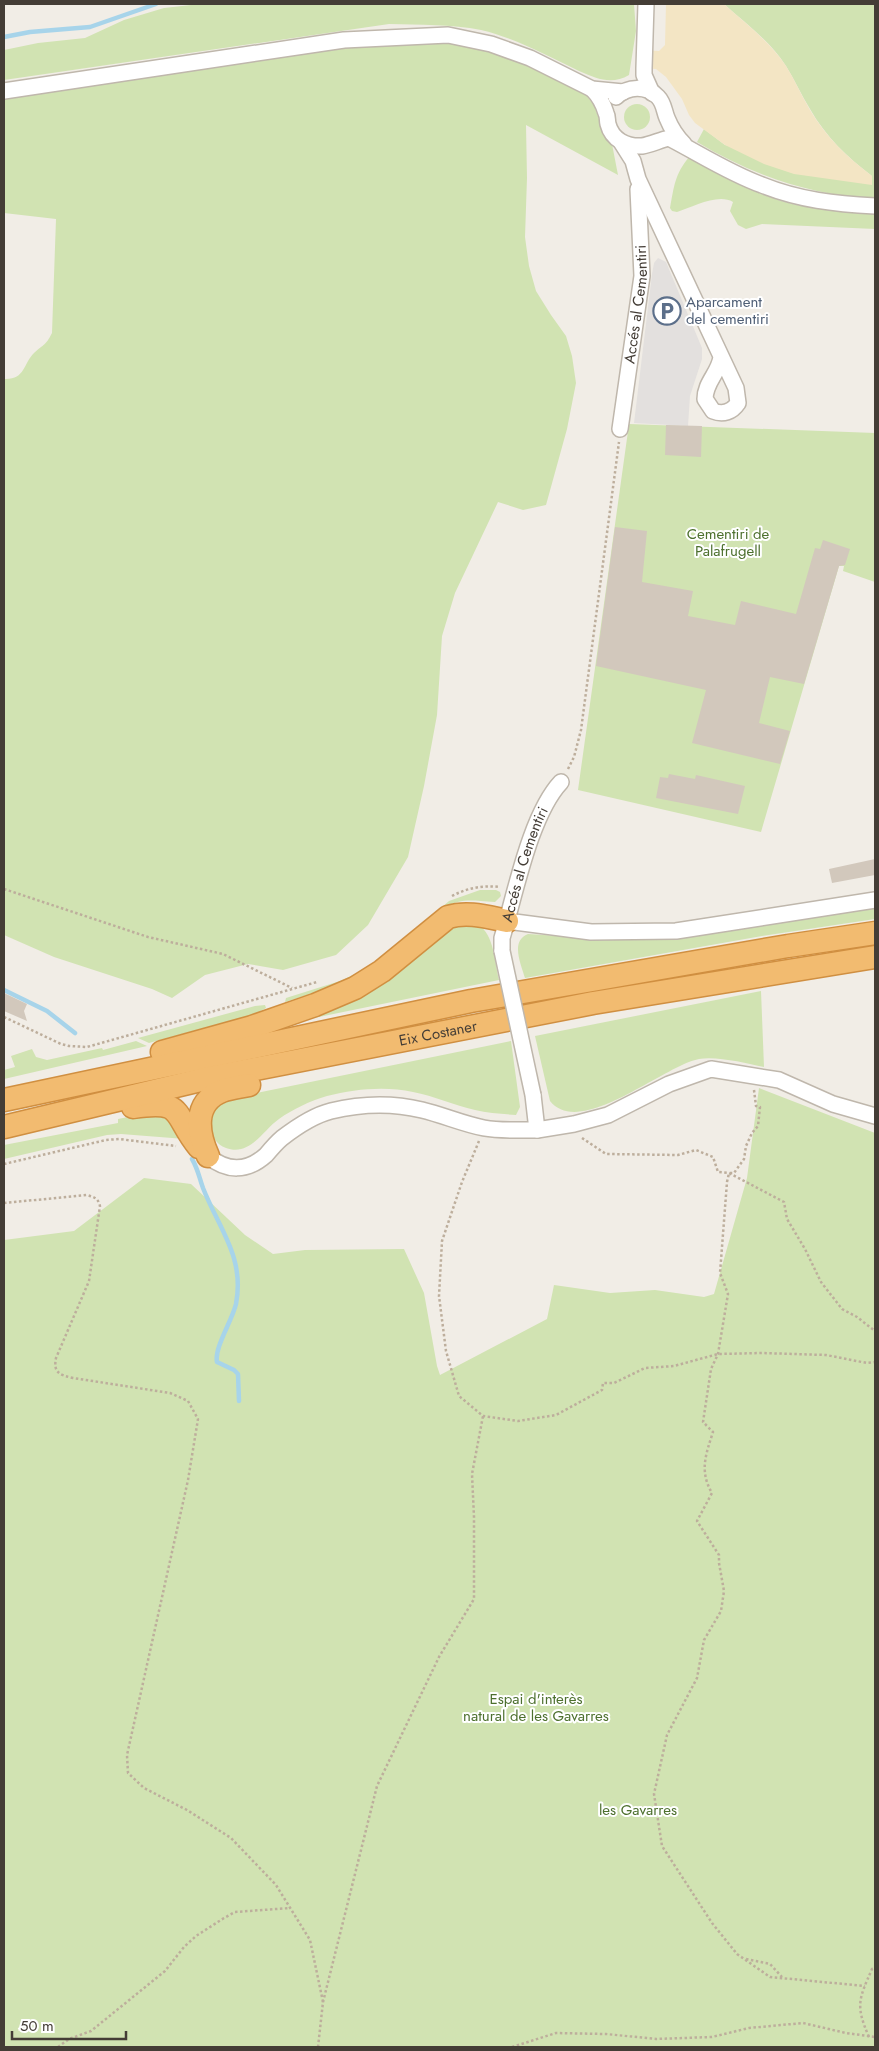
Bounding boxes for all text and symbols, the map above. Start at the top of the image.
street label: Accés al Cementiri [619,244,653,365]
place label: Aparcament del cementiri [686,291,769,330]
parking icon: Aparcament del cementiri [652,296,682,326]
park label: Cementiri de Palafrugell [687,523,770,562]
street label: Accés al Cementiri [496,803,553,924]
street label: Eix Costaner [397,1015,480,1052]
park label: Espai d'interès natural de les Gavarres [463,1688,609,1727]
park label: les Gavarres [599,1799,677,1821]
scale bar [12,2008,126,2040]
text: 50 m [20,2015,54,2037]

